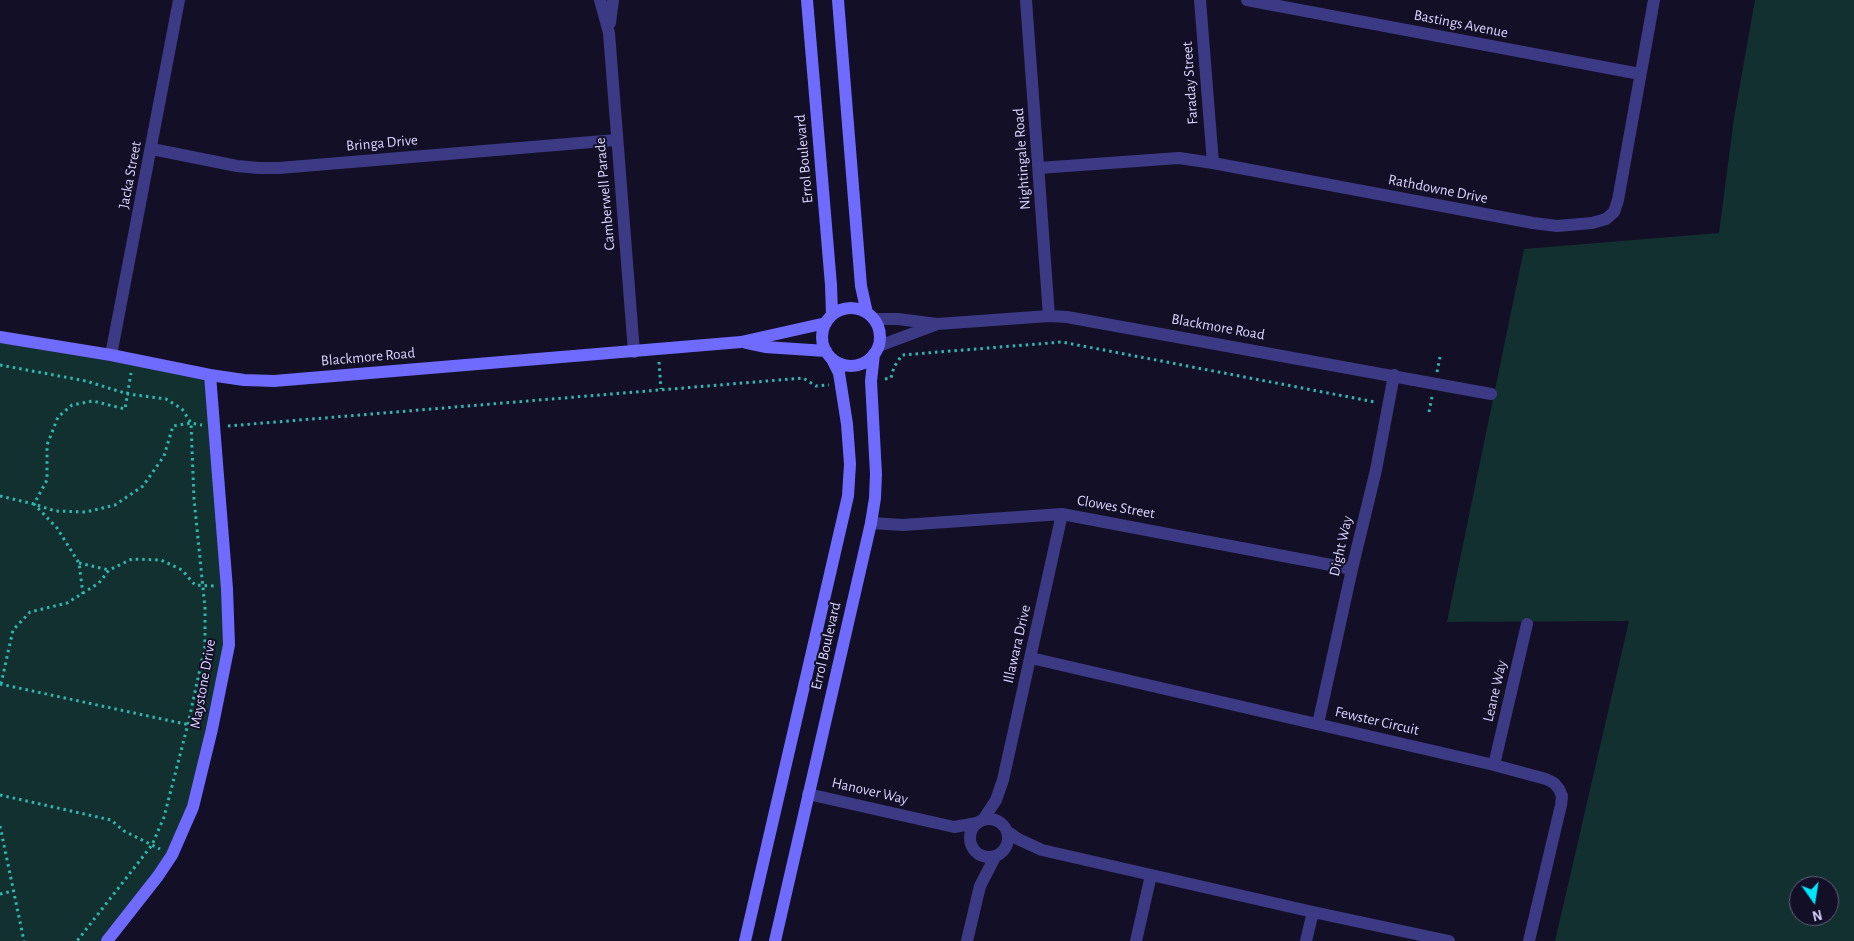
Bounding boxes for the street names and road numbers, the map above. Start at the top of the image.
street label: Bastings Avenue [1412,6,1510,42]
street label: Faraday Street [1178,41,1202,125]
street label: Nightingale Road [1009,107,1035,211]
street label: Errol Boulevard [791,114,817,204]
street label: Bringa Drive [345,131,419,155]
street label: Camberwell Parade [591,137,619,251]
street label: Jacka Street [115,140,145,210]
street label: Rathdowne Drive [1387,171,1489,207]
street label: Blackmore Road [1170,310,1266,344]
street label: Blackmore Road [320,344,416,370]
street label: Clowes Street [1076,491,1156,523]
street label: Dight Way [1325,514,1357,578]
street label: Errol Boulevard [807,600,845,692]
street label: Illawara Drive [999,603,1035,685]
street label: Maystone Drive [186,638,220,730]
street label: Leane Way [1479,658,1511,724]
street label: Fewster Circuit [1333,703,1421,739]
street label: Hanover Way [830,773,910,809]

